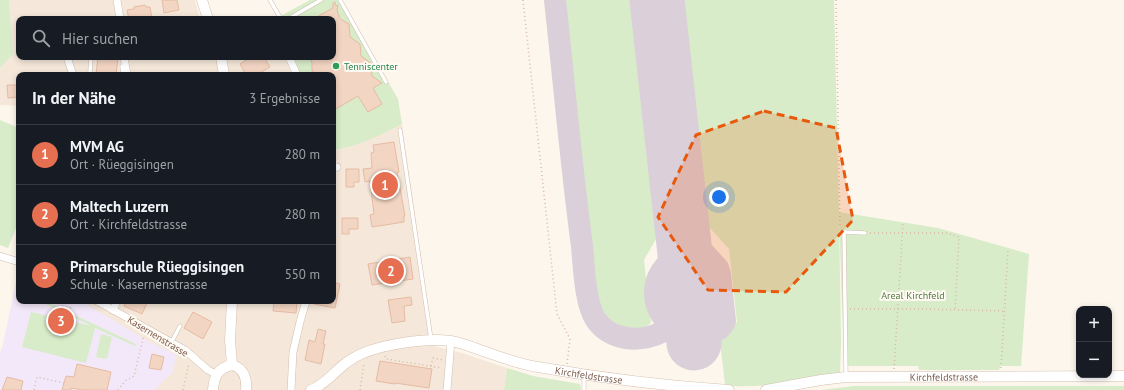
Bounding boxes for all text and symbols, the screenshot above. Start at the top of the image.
search box [16,16,336,60]
icon: search [30,27,52,49]
text: Hier suchen [62,29,138,48]
place label: Tenniscenter [344,60,398,73]
marker: Tenniscenter [331,61,341,71]
text: In der Nähe [32,87,116,109]
text: 3 Ergebnisse [249,90,320,107]
text: MVM AG [70,137,124,156]
text: 1 [41,146,49,163]
text: 280 m [285,146,320,163]
text: Ort · Rüeggisingen [70,156,174,173]
pin: 1 [372,170,398,200]
your location [709,187,729,207]
text: Maltech Luzern [70,197,169,216]
text: 2 [41,206,49,223]
text: 280 m [285,206,320,223]
text: Ort · Kirchfeldstrasse [70,216,187,233]
pin: 2 [378,256,404,286]
text: Primarschule Rüeggisingen [70,257,244,276]
text: 3 [41,266,49,283]
text: 550 m [285,266,320,283]
text: Schule · Kasernenstrasse [70,276,207,293]
park label: Areal Kirchfeld [881,289,945,302]
pin: 3 [48,306,74,336]
map controls [1076,306,1112,378]
button: + [1076,306,1112,342]
street label: Kasernenstrasse [125,313,191,360]
button: − [1076,342,1112,378]
street label: Kirchfeldstrasse [554,364,623,387]
street label: Kirchfeldstrasse [910,371,978,384]

